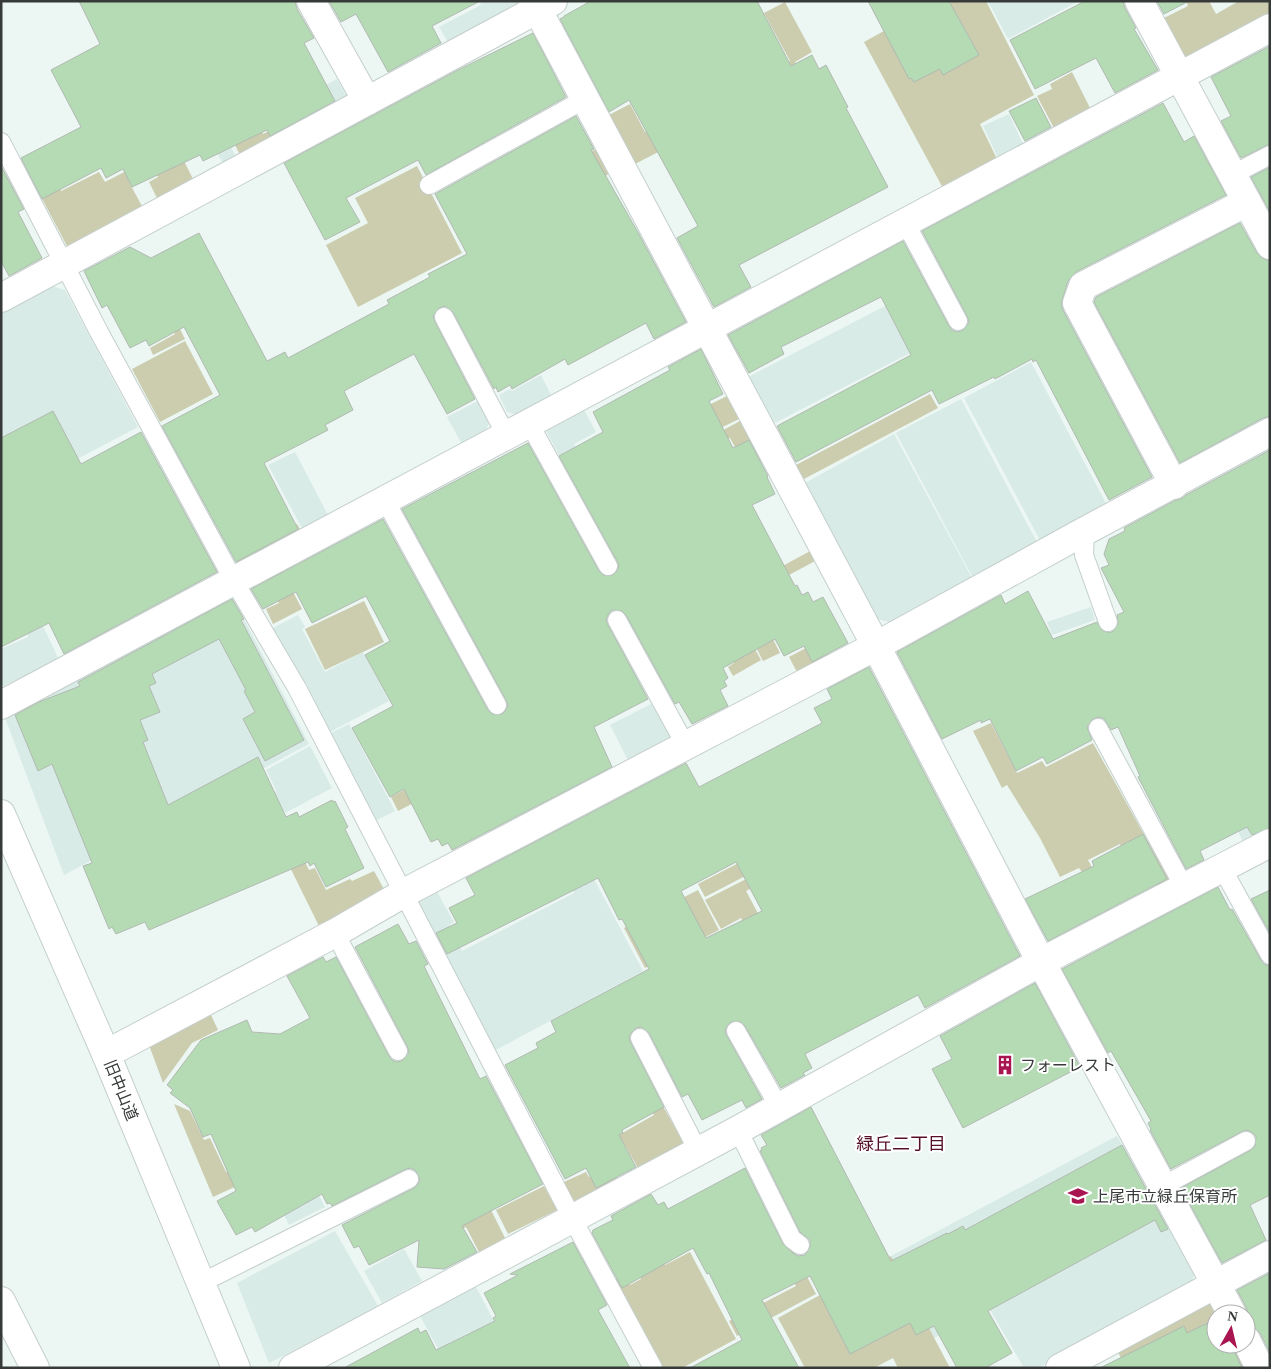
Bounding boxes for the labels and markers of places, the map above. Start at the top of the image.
building icon: フォーレスト [994,1054,1016,1076]
place label: フォーレスト [1020,1057,1116,1074]
school or university icon: 上尾市立緑丘保育所 [1067,1185,1089,1207]
place label: 上尾市立緑丘保育所 [1093,1188,1237,1205]

